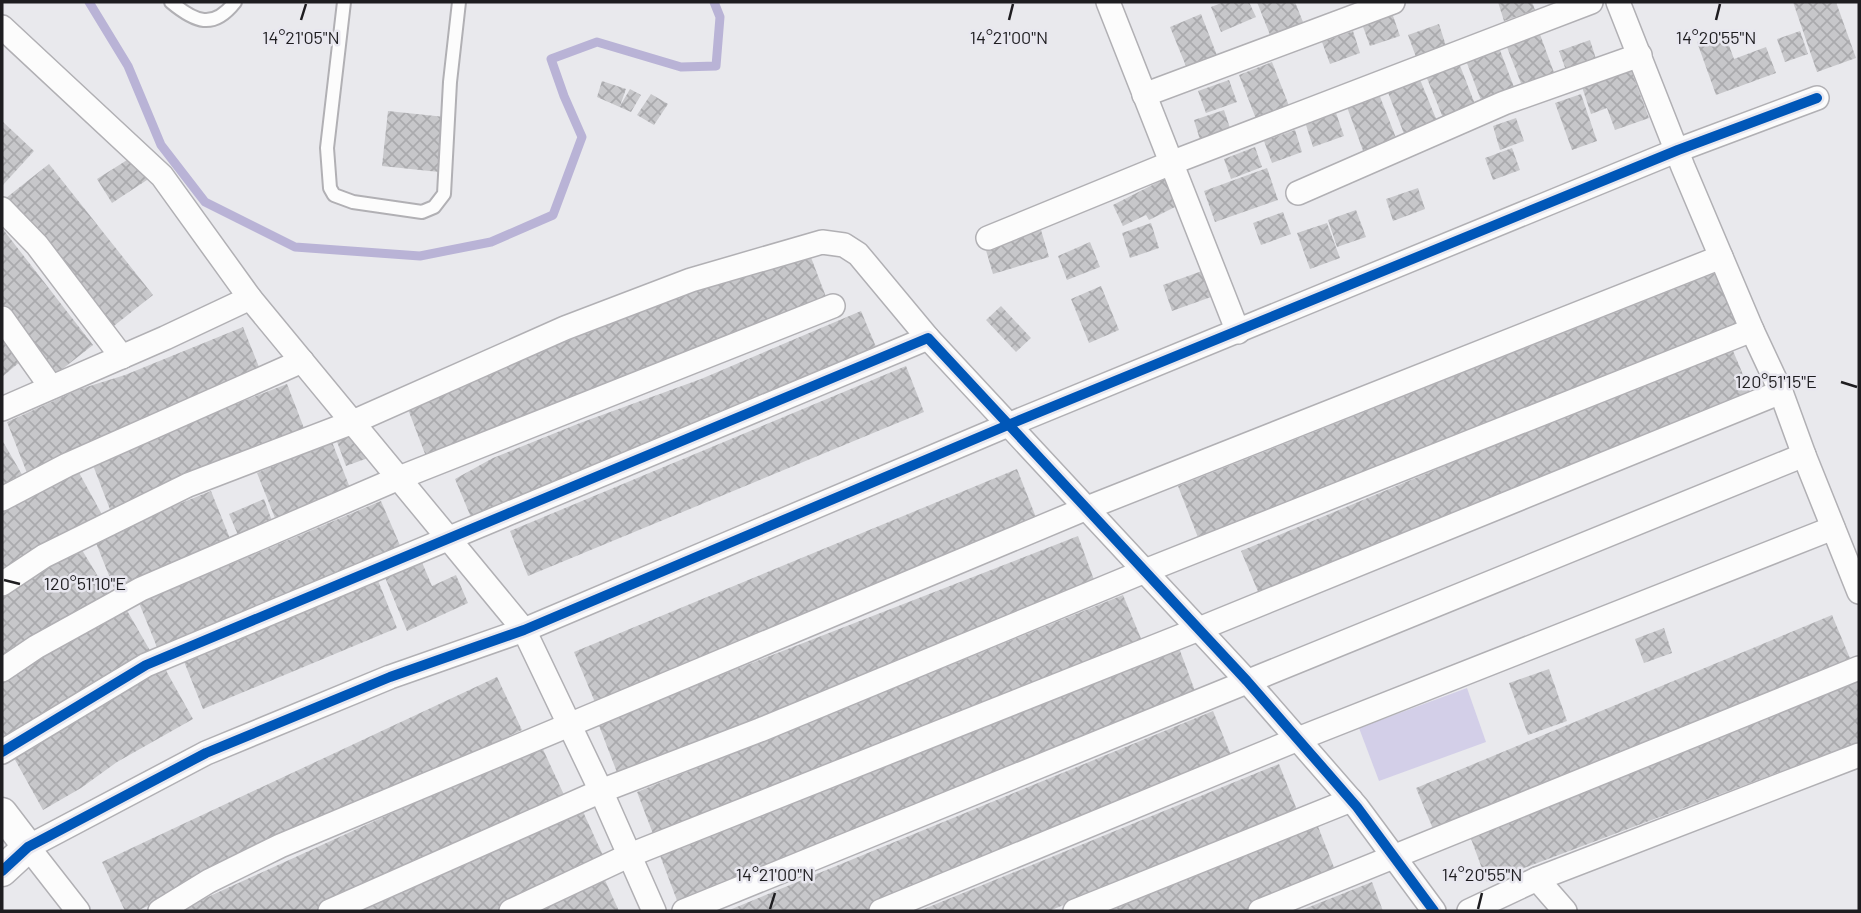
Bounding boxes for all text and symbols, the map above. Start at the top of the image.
text: 14°21'05"N [262,26,340,48]
text: 14°21'00"N [970,26,1048,48]
text: 14°20'55"N [1676,26,1756,48]
text: 120°51'15"E [1735,370,1817,392]
text: 120°51'10"E [44,572,126,594]
text: 14°21'00"N [736,863,814,885]
text: 14°20'55"N [1442,863,1522,885]

